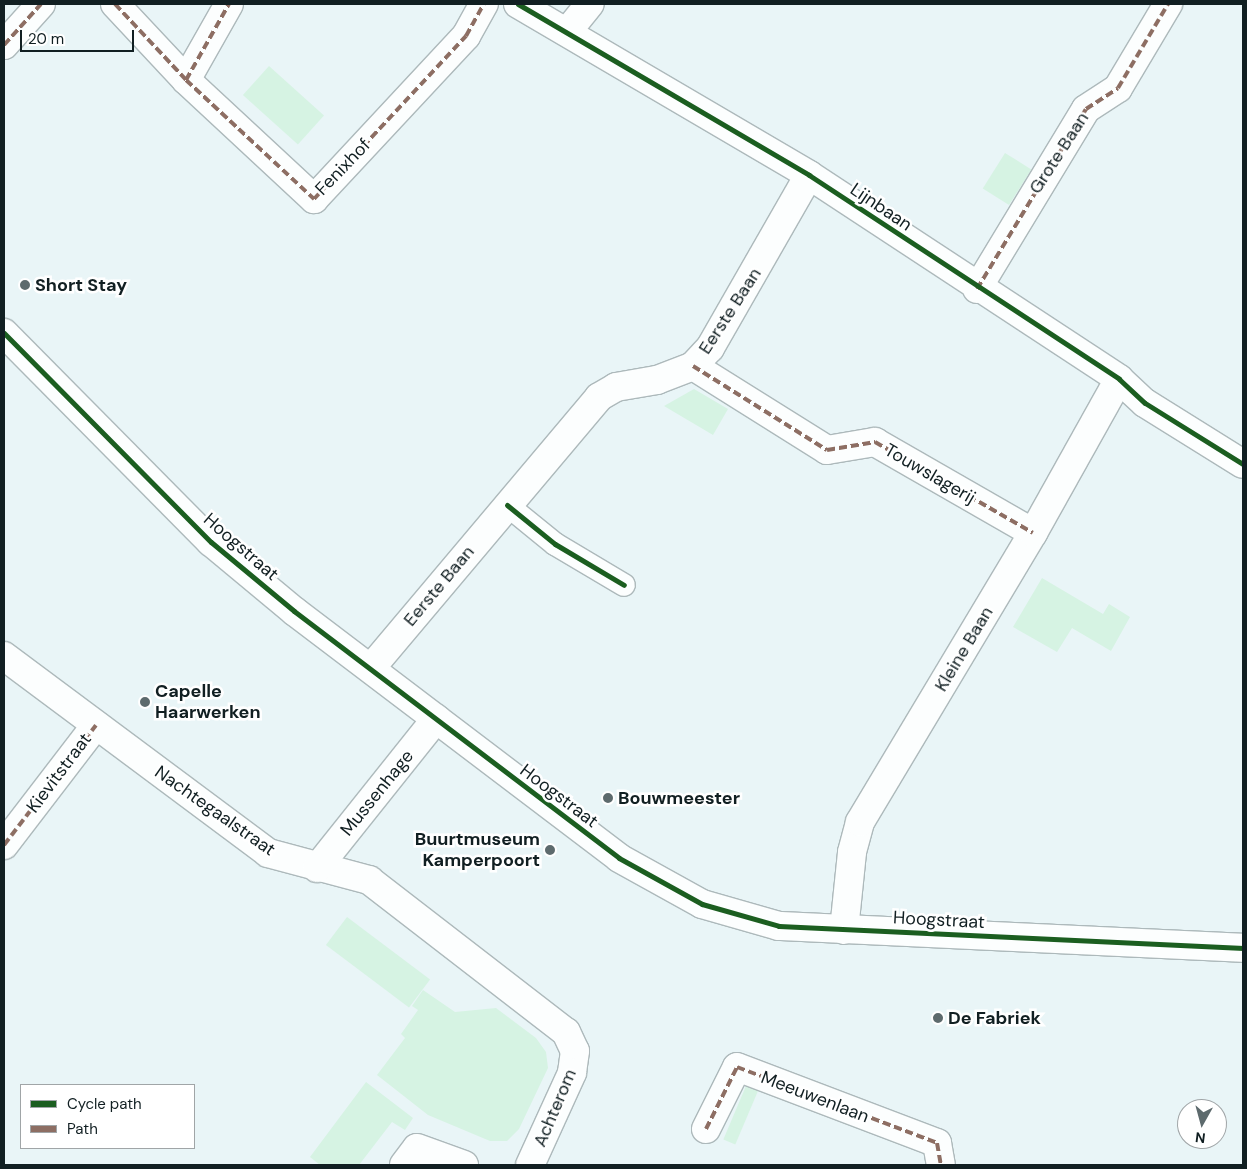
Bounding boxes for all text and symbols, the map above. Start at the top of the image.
scale bar [22,20,136,52]
text: 20 m [28,29,64,49]
street label: Grote Baan [1025,108,1093,198]
street label: Fenixhof [311,134,375,200]
street label: Lijnbaan [846,179,916,235]
street label: Eerste Baan [694,264,766,358]
place label: Short Stay [35,274,127,296]
marker: Short Stay [19,279,31,291]
street label: Touwslagerij [881,439,979,509]
street label: Hoogstraat [199,509,283,585]
street label: Eerste Baan [399,541,479,631]
street label: Kleine Baan [930,603,998,695]
place label: Capelle Haarwerken [155,681,261,724]
marker: Capelle Haarwerken [139,696,151,708]
street label: Kievitstraat [22,729,96,817]
street label: Mussenhage [336,746,418,840]
street label: Hoogstraat [516,760,602,832]
street label: Nachtegaalstraat [151,761,279,861]
place label: Bouwmeester [618,787,740,809]
marker: Bouwmeester [602,792,614,804]
place label: Buurtmuseum Kamperpoort [415,829,540,872]
marker: Buurtmuseum Kamperpoort [544,844,556,856]
street label: Hoogstraat [892,907,986,933]
place label: De Fabriek [948,1007,1041,1029]
marker: De Fabriek [932,1012,944,1024]
street label: Achterom [529,1066,581,1150]
street label: Meeuwenlaan [758,1067,872,1127]
legend [20,1084,195,1149]
text: Cycle path [67,1094,142,1114]
north arrow [1177,1099,1227,1149]
text: Path [67,1119,98,1139]
text: N [1194,1128,1206,1147]

